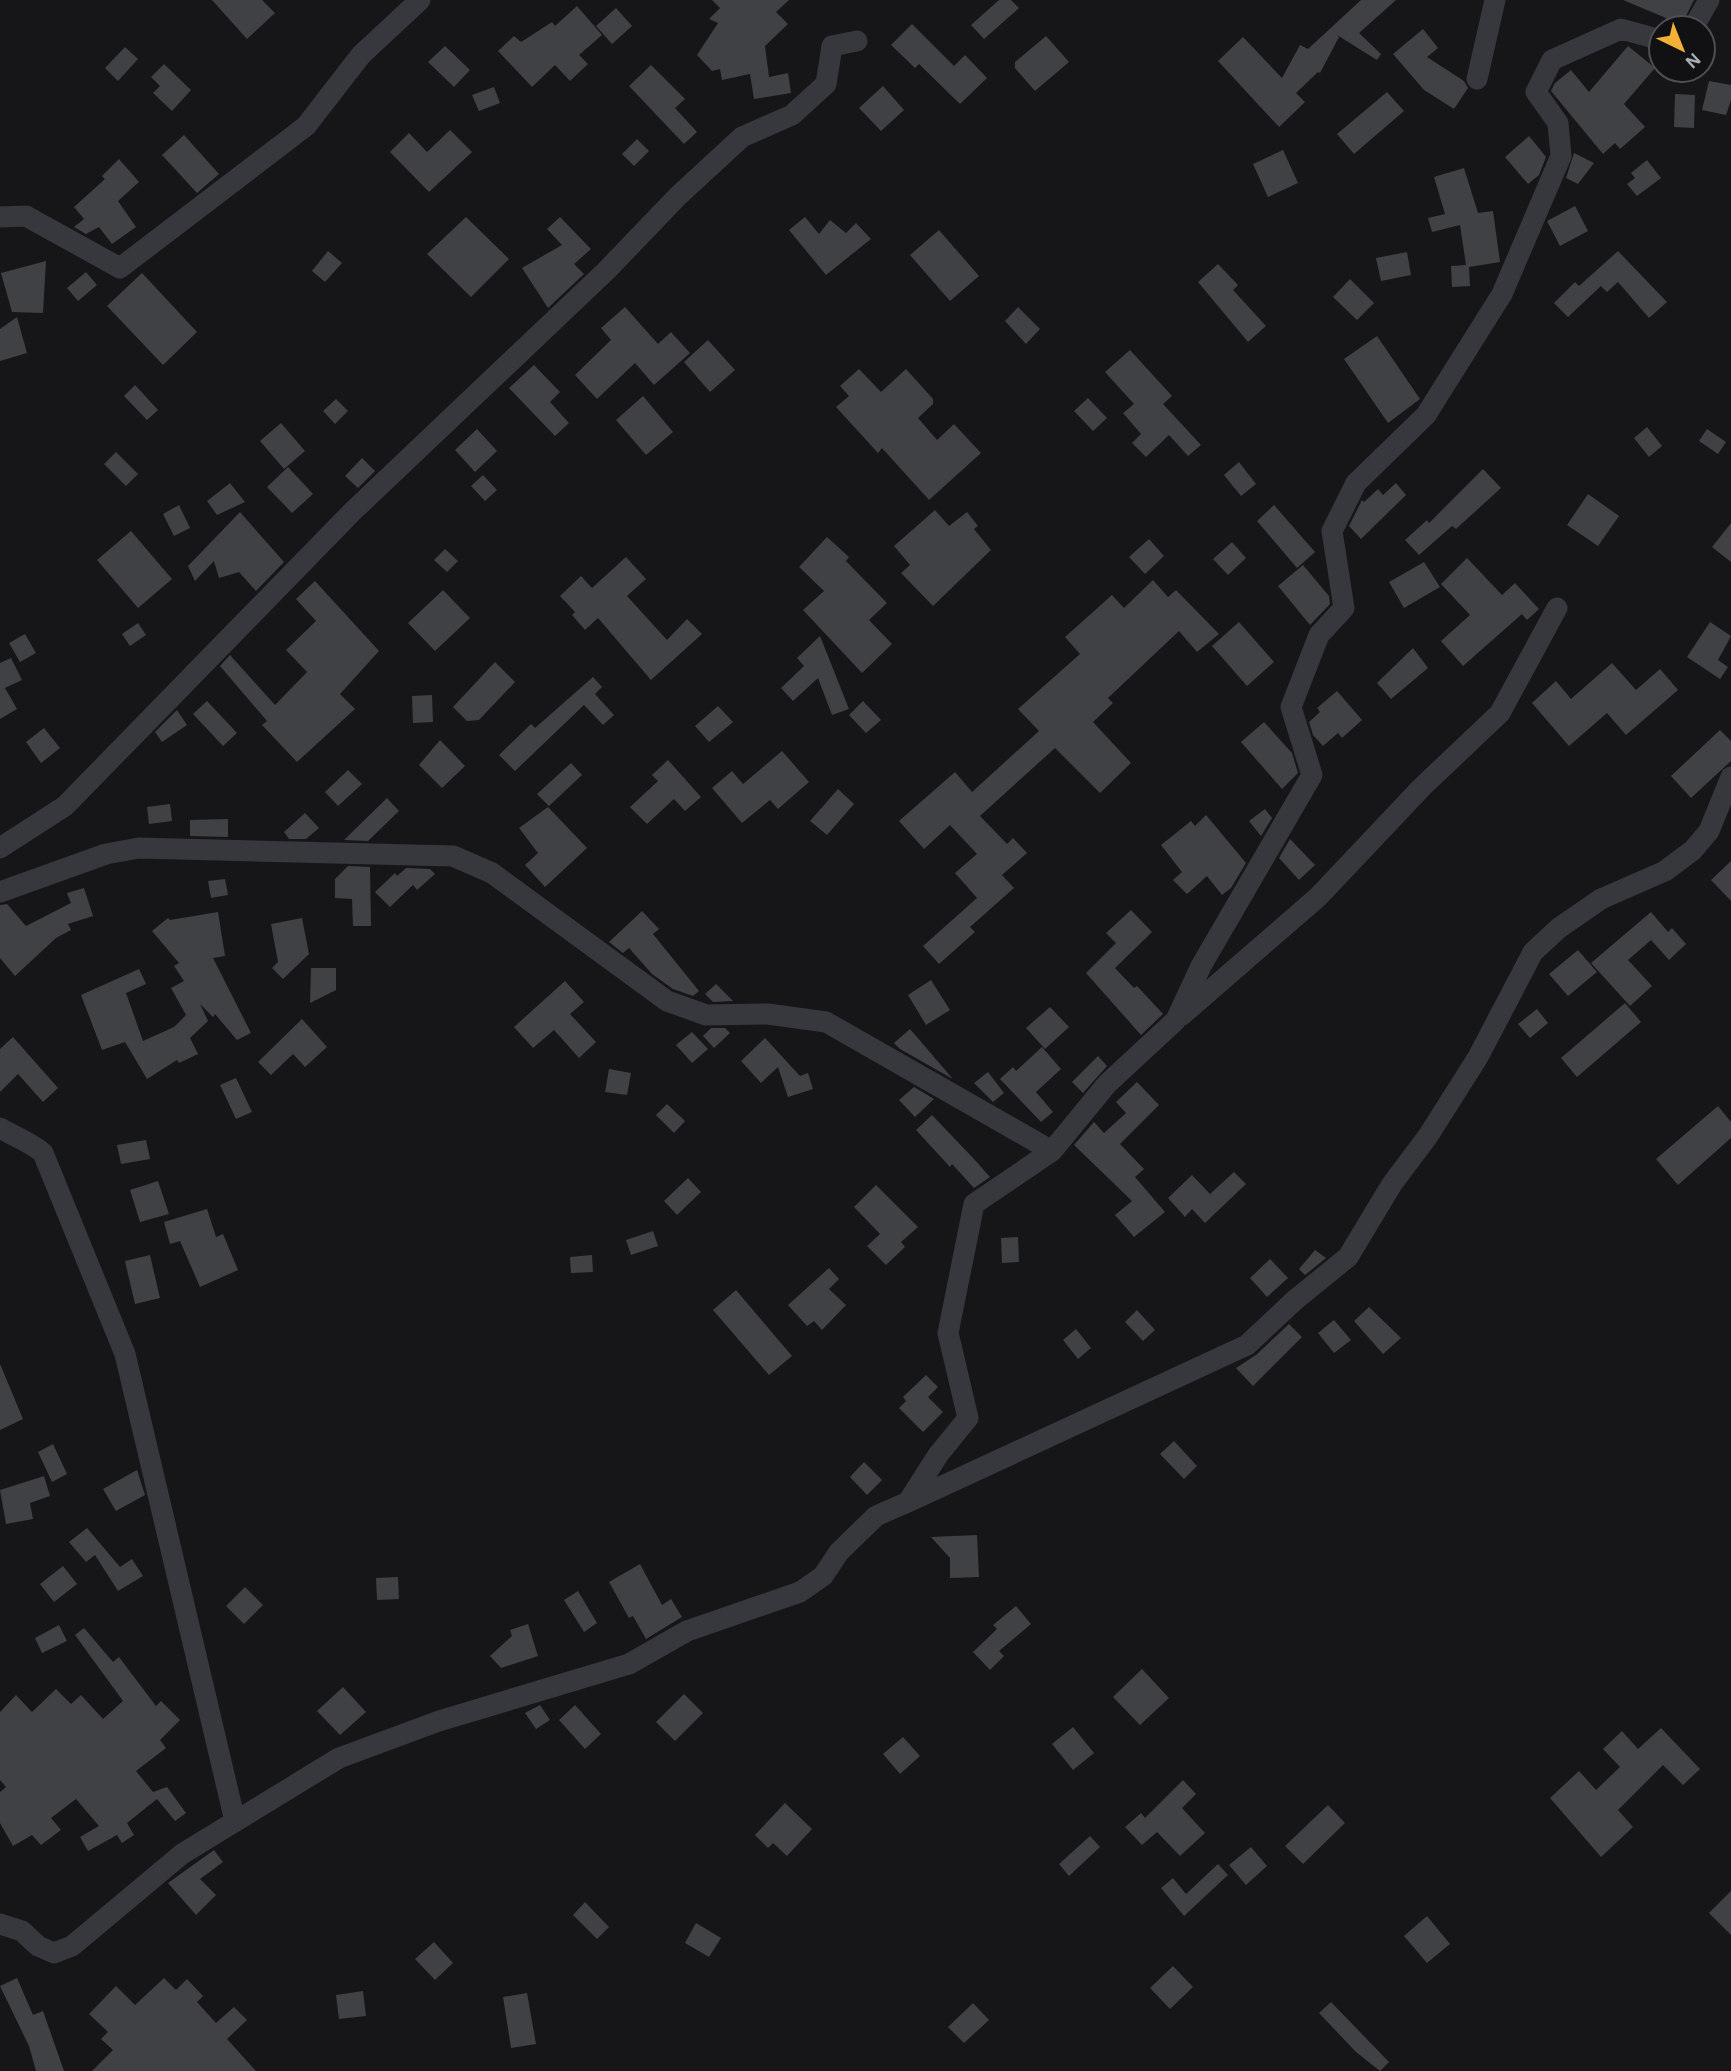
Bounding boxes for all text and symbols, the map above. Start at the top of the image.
north arrow [1647,14,1717,84]
text: N [1681,49,1704,72]

